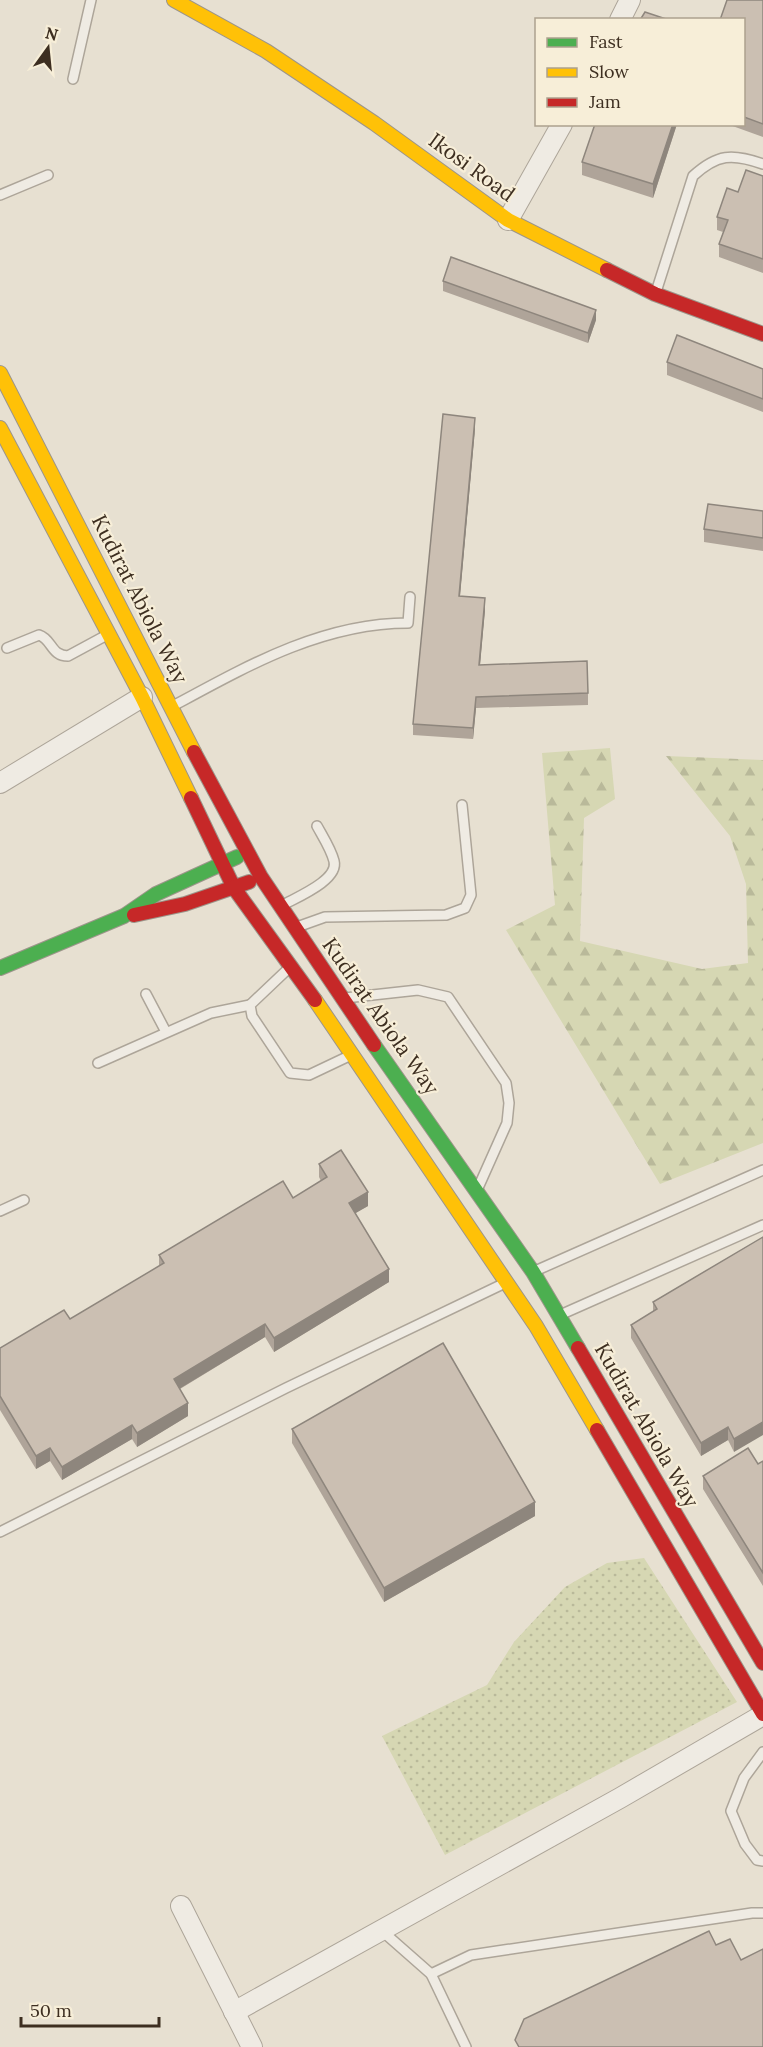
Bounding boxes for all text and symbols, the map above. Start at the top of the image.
north arrow [18,18,78,78]
legend [535,18,745,126]
text: N [43,22,60,45]
text: Fast [589,30,623,53]
text: Slow [589,60,629,83]
text: Jam [588,90,621,113]
street label: Ikosi Road [423,127,521,207]
street label: Kudirat Abiola Way [86,510,194,688]
street label: Kudirat Abiola Way [317,932,445,1100]
street label: Kudirat Abiola Way [589,1338,705,1512]
scale bar [21,1990,159,2028]
text: 50 m [30,1999,72,2022]

